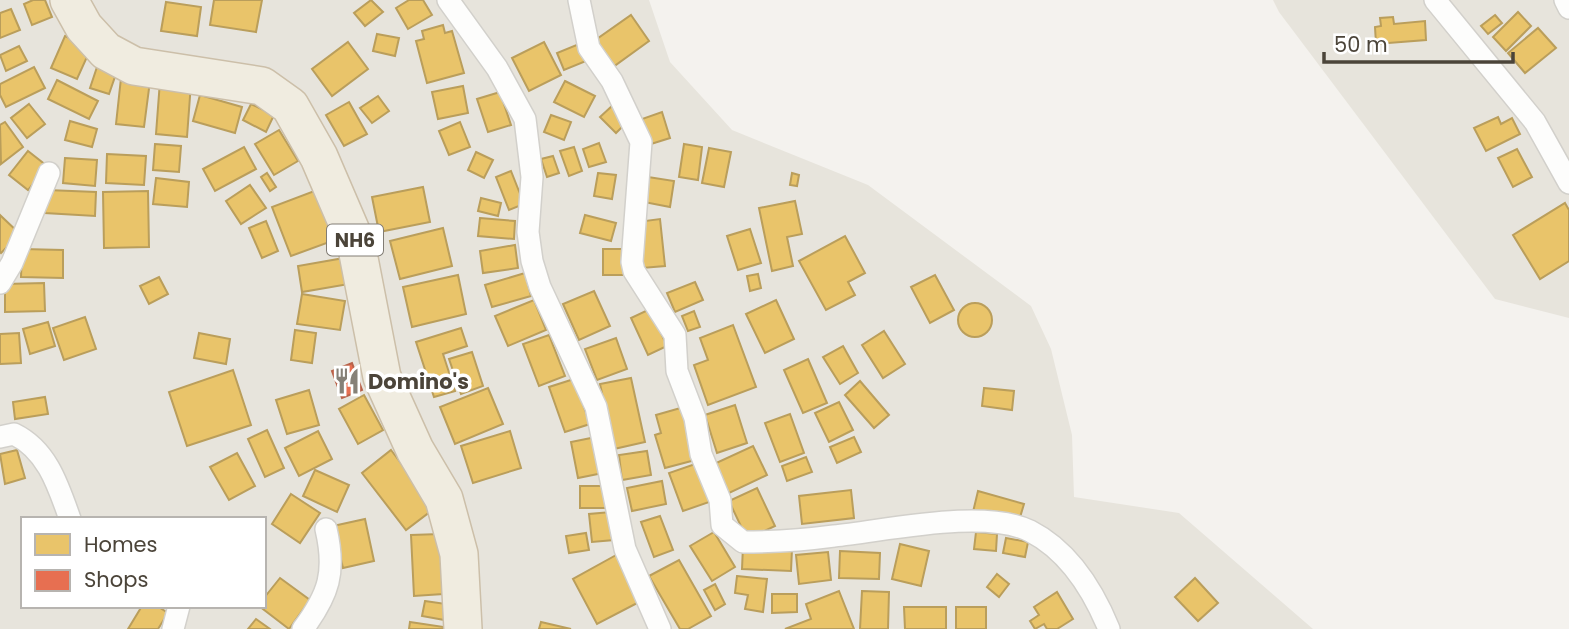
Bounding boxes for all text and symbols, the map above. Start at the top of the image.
scale bar [1324,21,1513,65]
text: 50 m [1334,30,1388,59]
road number: NH6 [327,224,383,256]
restaurant icon: Domino's [332,366,362,396]
place label: Domino's [368,367,469,396]
legend [21,517,266,608]
text: Homes [84,530,158,559]
text: Shops [84,565,148,594]

